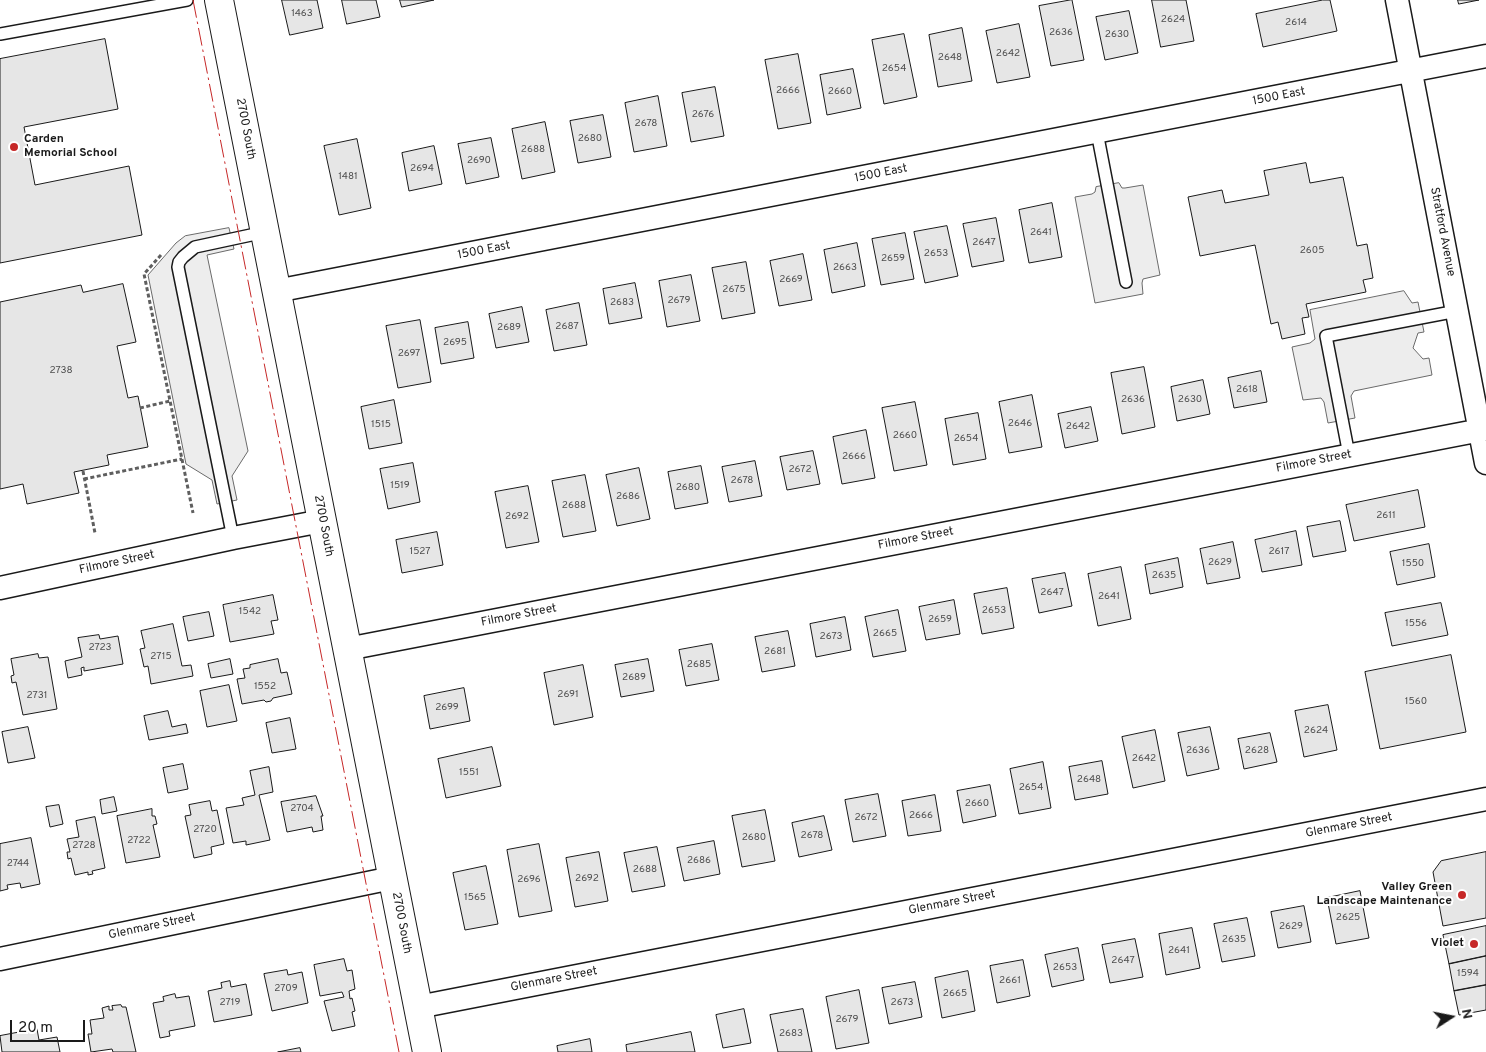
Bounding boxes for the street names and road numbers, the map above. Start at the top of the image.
street label: 1500 East [1251,85,1307,109]
street label: 2700 South [232,97,258,161]
street label: 1500 East [853,162,909,186]
street label: Stratford Avenue [1426,186,1458,278]
street label: 1500 East [456,239,512,263]
street label: Filmore Street [1275,448,1353,476]
street label: 2700 South [310,494,336,558]
street label: Filmore Street [877,525,955,553]
street label: Filmore Street [78,548,156,578]
street label: Filmore Street [480,602,558,630]
street label: Glenmare Street [1304,811,1394,841]
street label: Glenmare Street [907,888,997,918]
street label: 2700 South [388,891,414,955]
street label: Glenmare Street [107,911,197,943]
street label: Glenmare Street [509,965,599,995]

